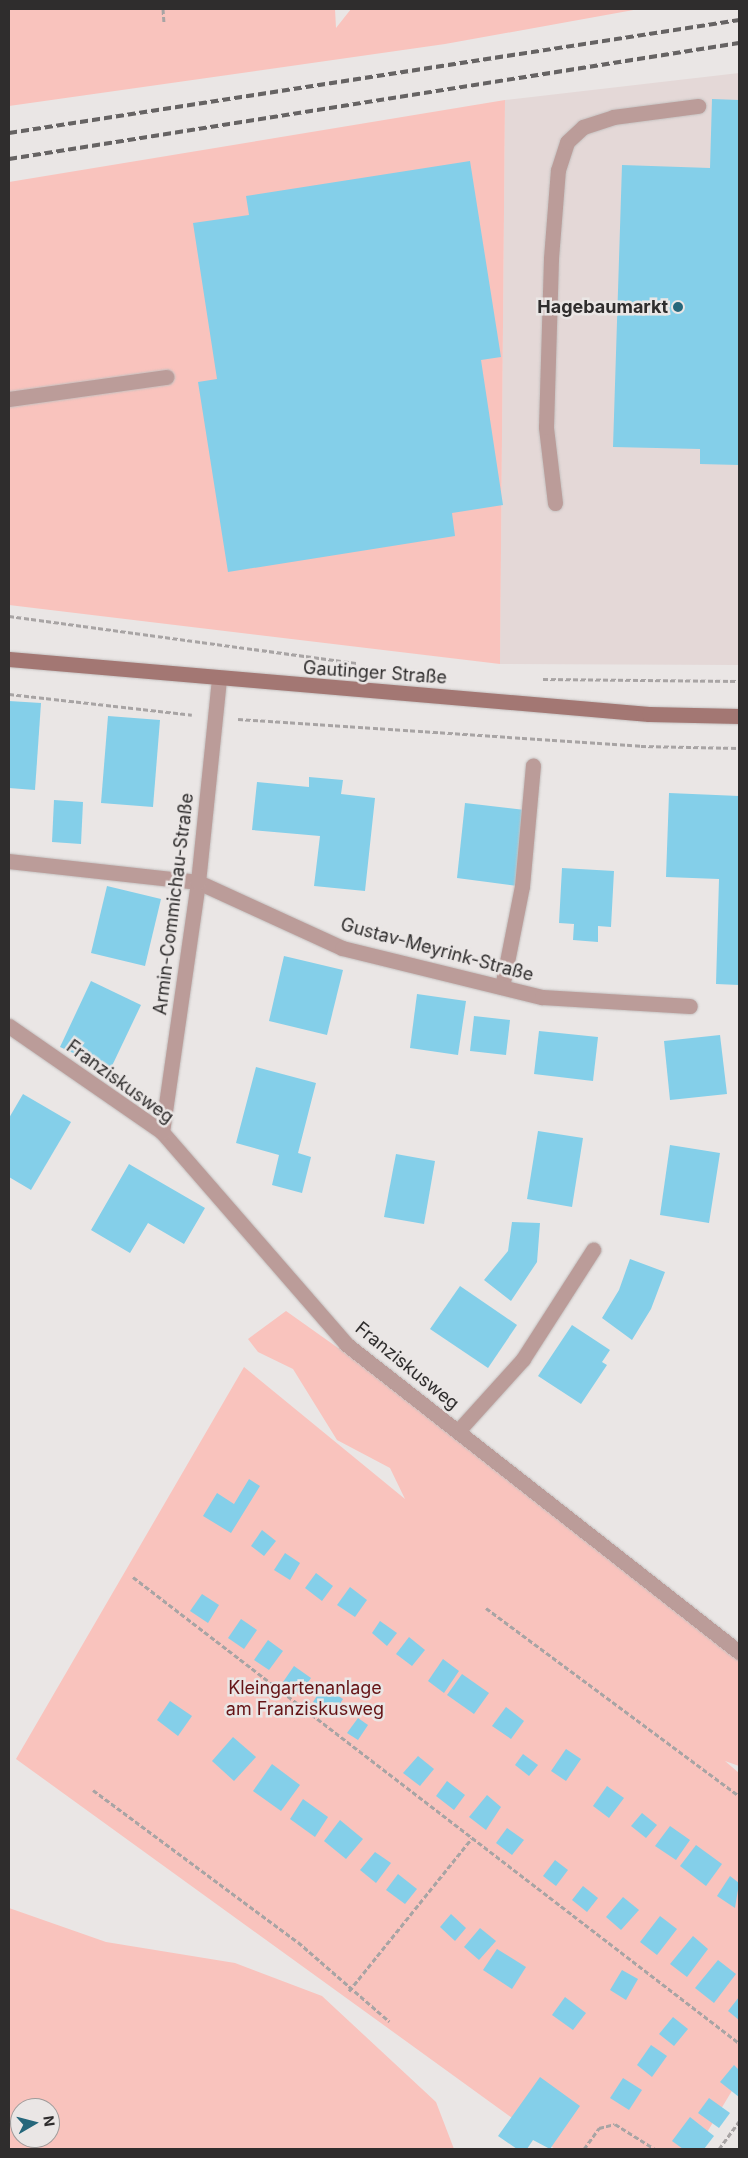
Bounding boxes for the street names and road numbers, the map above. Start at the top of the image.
street label: Gautinger Straße [302,657,448,689]
street label: Armin-Commichau-Straße [150,792,198,1016]
street label: Gustav-Meyrink-Straße [338,914,536,986]
street label: Franziskusweg [62,1036,178,1128]
street label: Franziskusweg [351,1318,463,1414]

